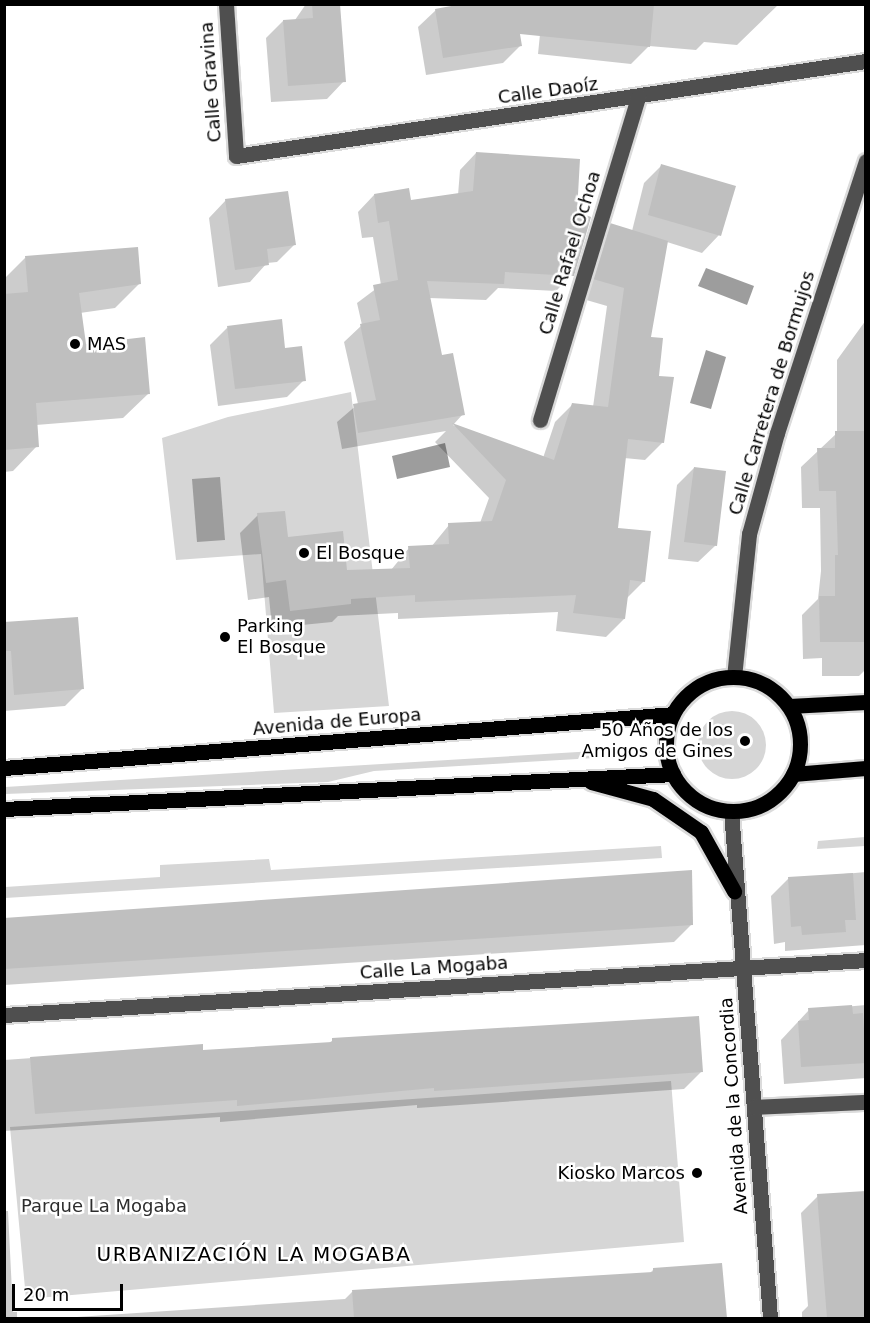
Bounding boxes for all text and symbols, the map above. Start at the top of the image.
street label: Calle Gravina [196,21,226,143]
street label: Calle Daoíz [497,73,599,109]
street label: Calle Rafael Ochoa [535,168,605,338]
street label: Calle Carretera de Bormujos [724,268,820,518]
place label: MAS [87,333,126,355]
marker: MAS [68,337,82,351]
place label: El Bosque [316,542,405,564]
marker: El Bosque [297,546,311,560]
place label: Parking El Bosque [237,616,326,658]
marker: Parking El Bosque [218,630,232,644]
street label: Avenida de Europa [252,704,422,740]
place label: 50 Años de los Amigos de Gines [582,720,733,762]
marker: 50 Años de los Amigos de Gines [738,734,752,748]
street label: Calle La Mogaba [359,952,509,984]
street label: Avenida de la Concordia [716,997,752,1215]
place label: Kiosko Marcos [557,1162,685,1184]
marker: Kiosko Marcos [690,1166,704,1180]
park label: Parque La Mogaba [21,1195,187,1217]
district label: URBANIZACIÓN LA MOGABA [97,1242,411,1266]
scale bar [15,1272,126,1310]
text: 20 m [23,1284,69,1305]

